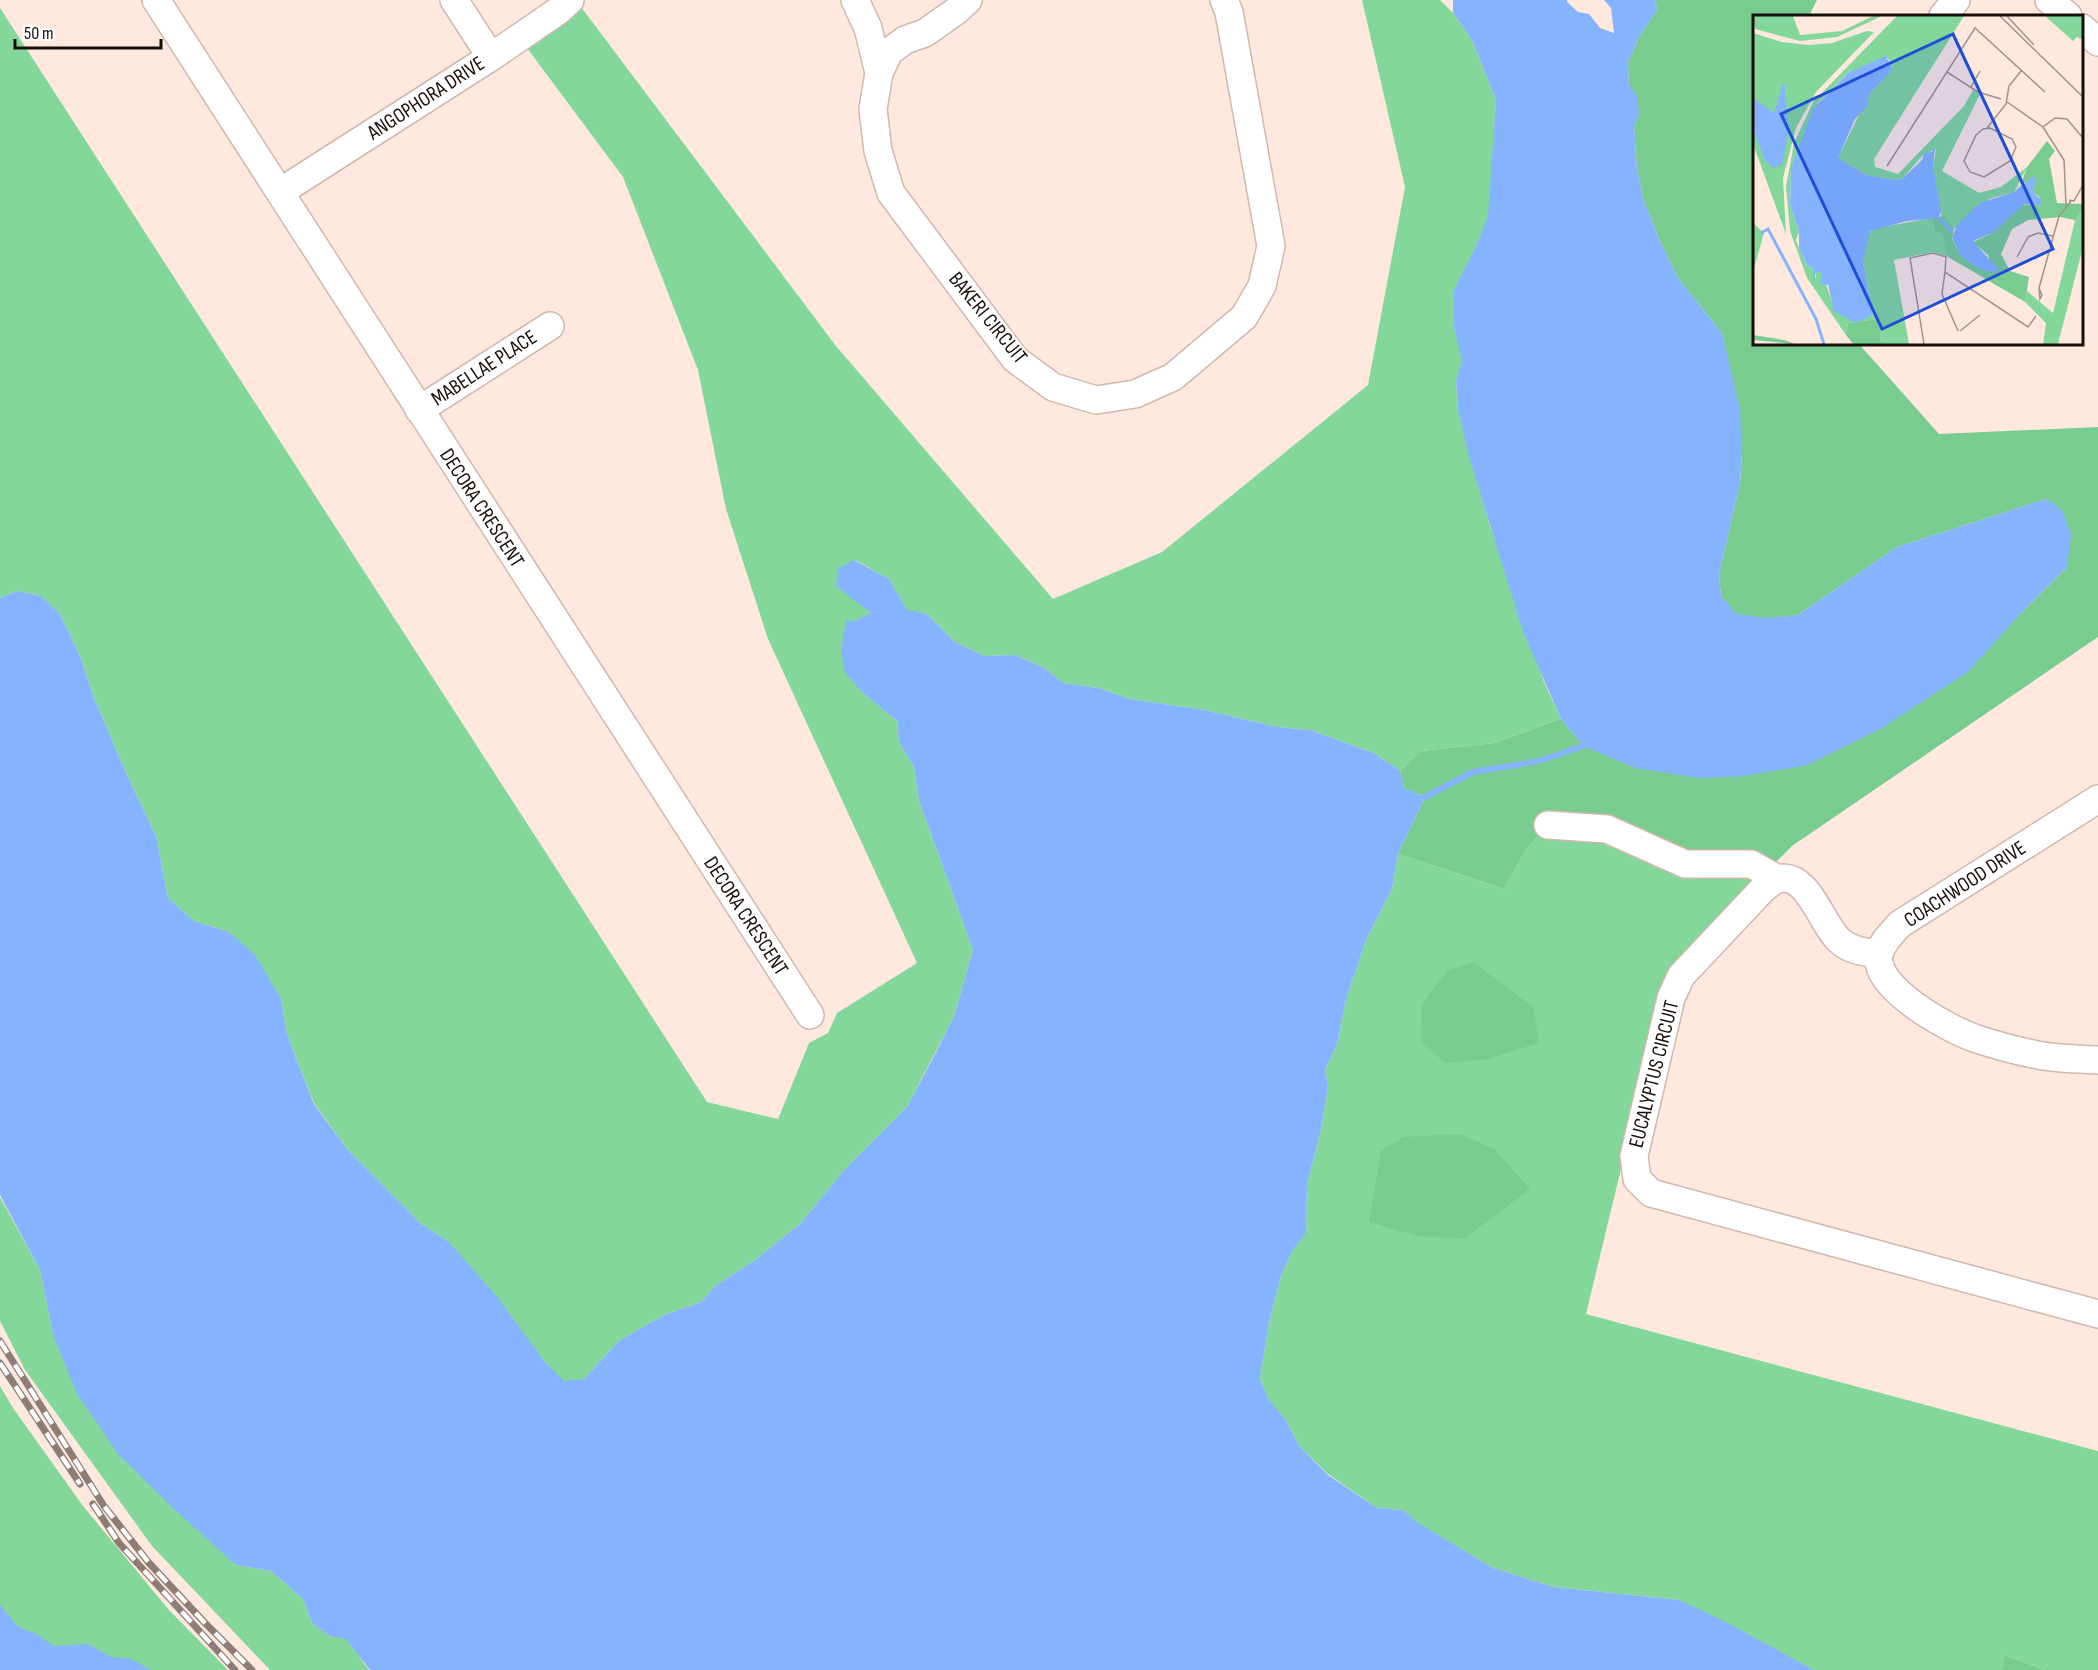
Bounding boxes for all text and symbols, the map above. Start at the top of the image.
scale bar [15,12,160,50]
inset map [1753,15,2083,345]
text: 50 m [24,23,54,44]
street label: ANGOPHORA DRIVE [362,51,489,146]
street label: BAKERI CIRCUIT [943,267,1033,369]
street label: MABELLAE PLACE [427,325,541,411]
street label: DECORA CRESCENT [434,444,530,572]
street label: COACHWOOD DRIVE [1899,835,2031,933]
street label: DECORA CRESCENT [698,852,794,980]
street label: EUCALYPTUS CIRCUIT [1624,997,1684,1150]

